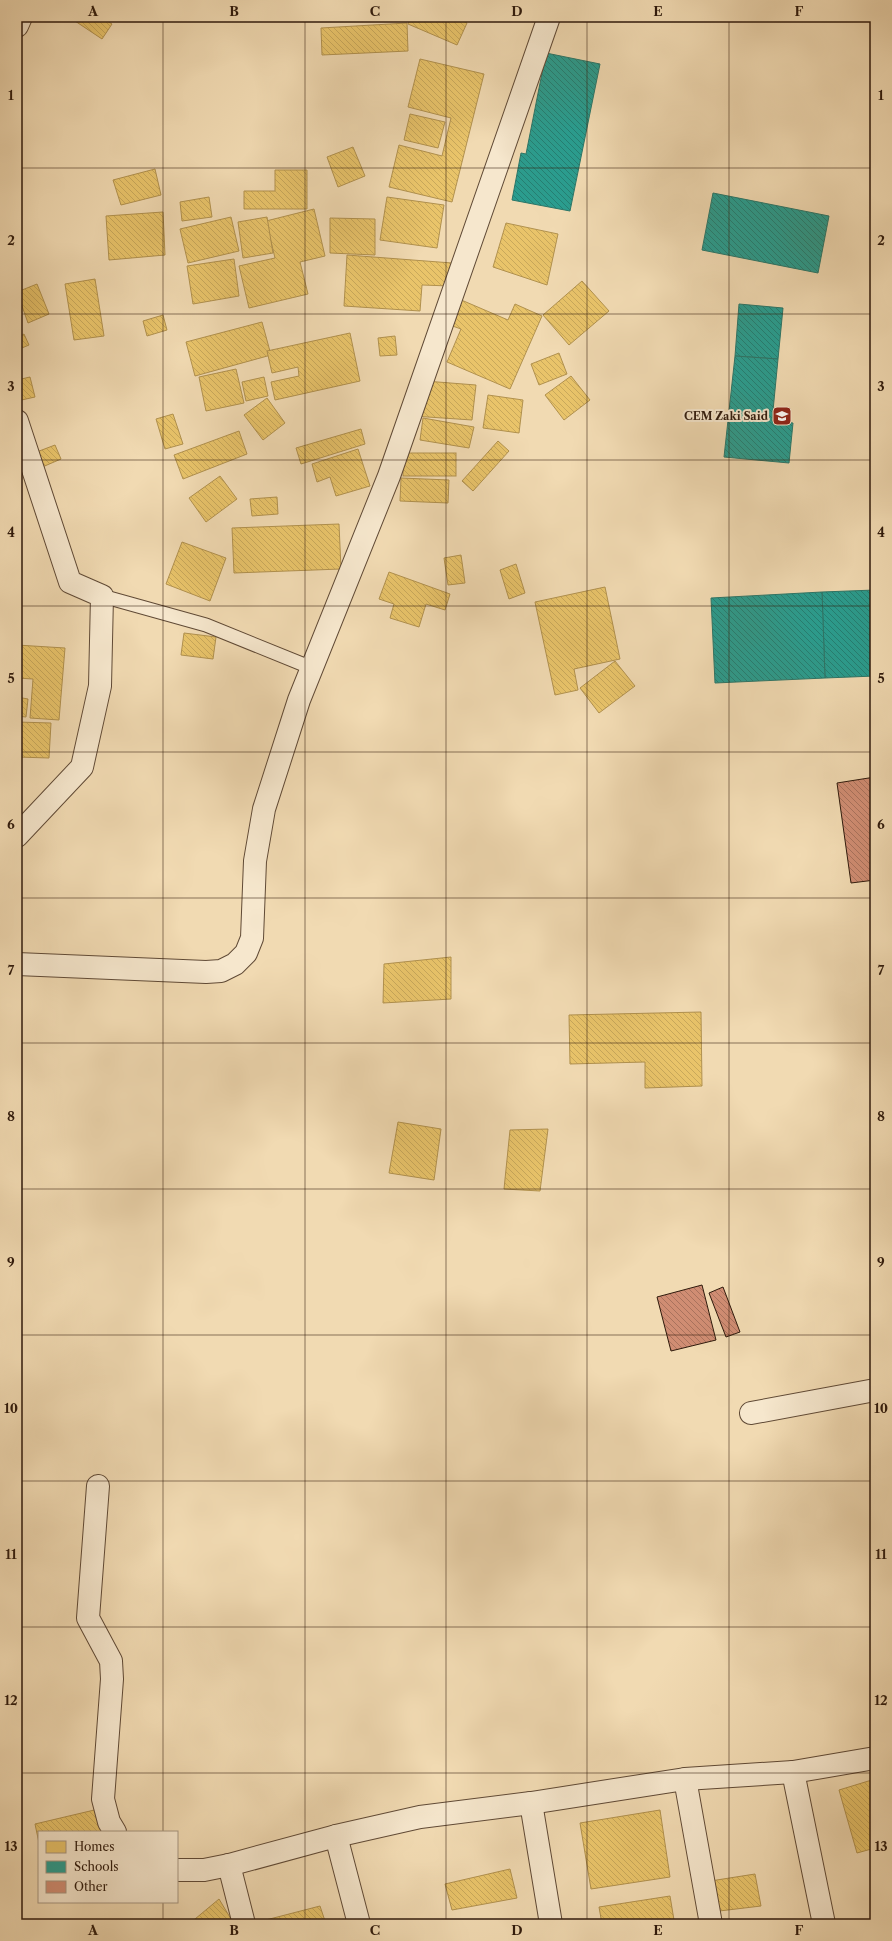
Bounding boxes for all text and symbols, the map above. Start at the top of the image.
text: A [87,3,99,19]
text: B [229,3,239,19]
text: C [370,3,380,19]
text: D [511,3,523,19]
text: E [653,3,663,19]
text: F [795,3,804,19]
text: 1 [8,87,14,103]
text: 1 [878,87,884,103]
text: 2 [7,232,15,248]
text: 2 [877,232,885,248]
text: 3 [7,378,15,394]
text: 3 [877,378,885,394]
school or university icon: CEM Zaki Said [771,405,793,427]
place label: CEM Zaki Said [684,409,769,423]
text: 4 [7,524,15,540]
text: 4 [877,524,885,540]
text: 5 [7,670,15,686]
text: 5 [877,670,885,686]
text: 6 [7,816,15,832]
text: 6 [877,816,885,832]
text: 7 [8,962,15,978]
text: 7 [878,962,885,978]
text: 8 [7,1108,15,1124]
text: 8 [877,1108,885,1124]
text: 9 [7,1254,15,1270]
text: 9 [877,1254,885,1270]
text: 10 [4,1400,18,1416]
text: 10 [874,1400,888,1416]
text: 11 [5,1546,17,1562]
text: 11 [875,1546,887,1562]
text: 12 [4,1692,18,1708]
text: 12 [874,1692,888,1708]
legend [38,1831,178,1903]
text: 13 [4,1838,18,1854]
text: 13 [874,1838,888,1854]
text: Homes [74,1839,114,1854]
text: Schools [74,1859,119,1874]
text: Other [74,1879,108,1894]
text: A [87,1922,99,1938]
text: B [229,1922,239,1938]
text: C [370,1922,380,1938]
text: D [511,1922,523,1938]
text: E [653,1922,663,1938]
text: F [795,1922,804,1938]

